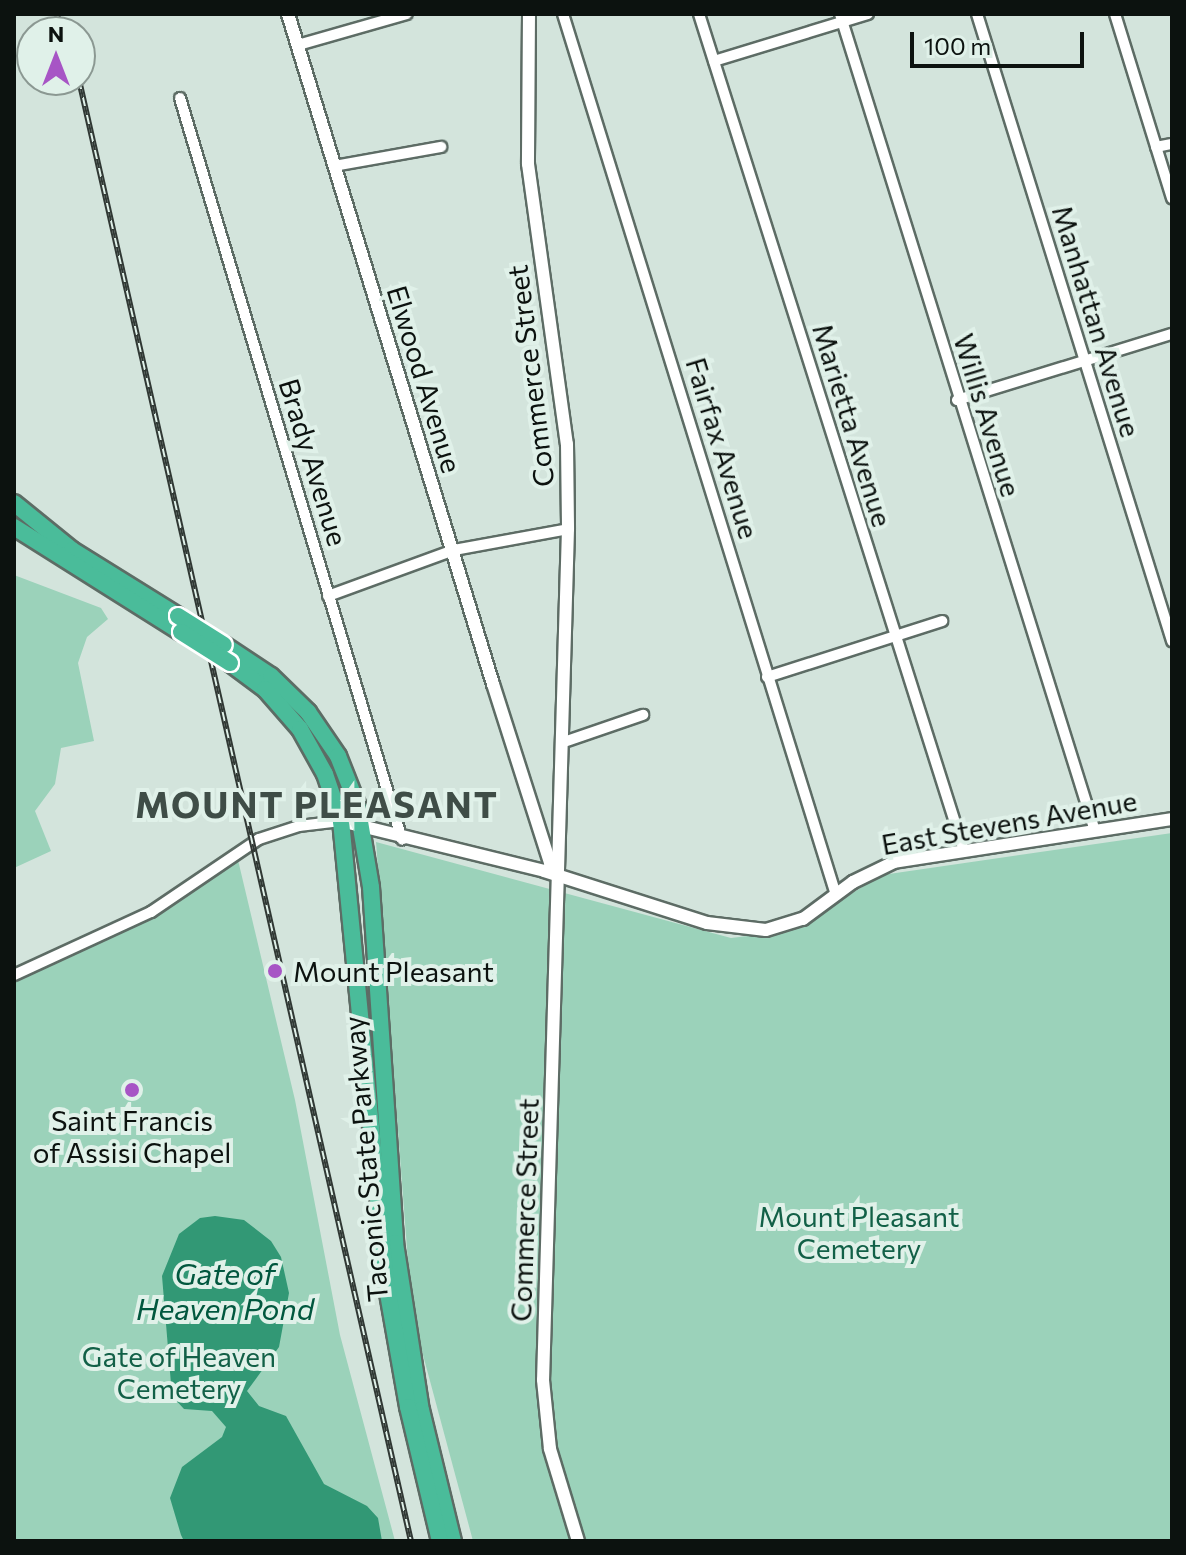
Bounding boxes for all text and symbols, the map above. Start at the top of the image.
north arrow [16,16,96,96]
scale bar [914,16,1088,66]
text: N [48,20,64,47]
text: 100 m [924,31,991,60]
street label: Manhattan Avenue [1046,201,1148,441]
street label: Commerce Street [500,263,560,489]
street label: Elwood Avenue [381,281,469,477]
street label: Marietta Avenue [806,319,900,531]
street label: Willis Avenue [947,329,1029,501]
street label: Fairfax Avenue [680,353,766,543]
street label: Brady Avenue [273,374,355,550]
district label: MOUNT PLEASANT [135,782,499,826]
street label: East Stevens Avenue [879,783,1139,861]
place label: Mount Pleasant [293,954,494,988]
marker: Mount Pleasant [264,960,286,982]
street label: Taconic State Parkway [336,1015,394,1303]
marker: Saint Francis of Assisi Chapel [123,1081,141,1099]
street label: Commerce Street [503,1098,545,1322]
place label: Saint Francis of Assisi Chapel [33,1103,231,1169]
park label: Mount Pleasant Cemetery [759,1199,959,1265]
water label: Gate of Heaven Pond [136,1255,314,1326]
park label: Gate of Heaven Cemetery [82,1339,276,1405]

